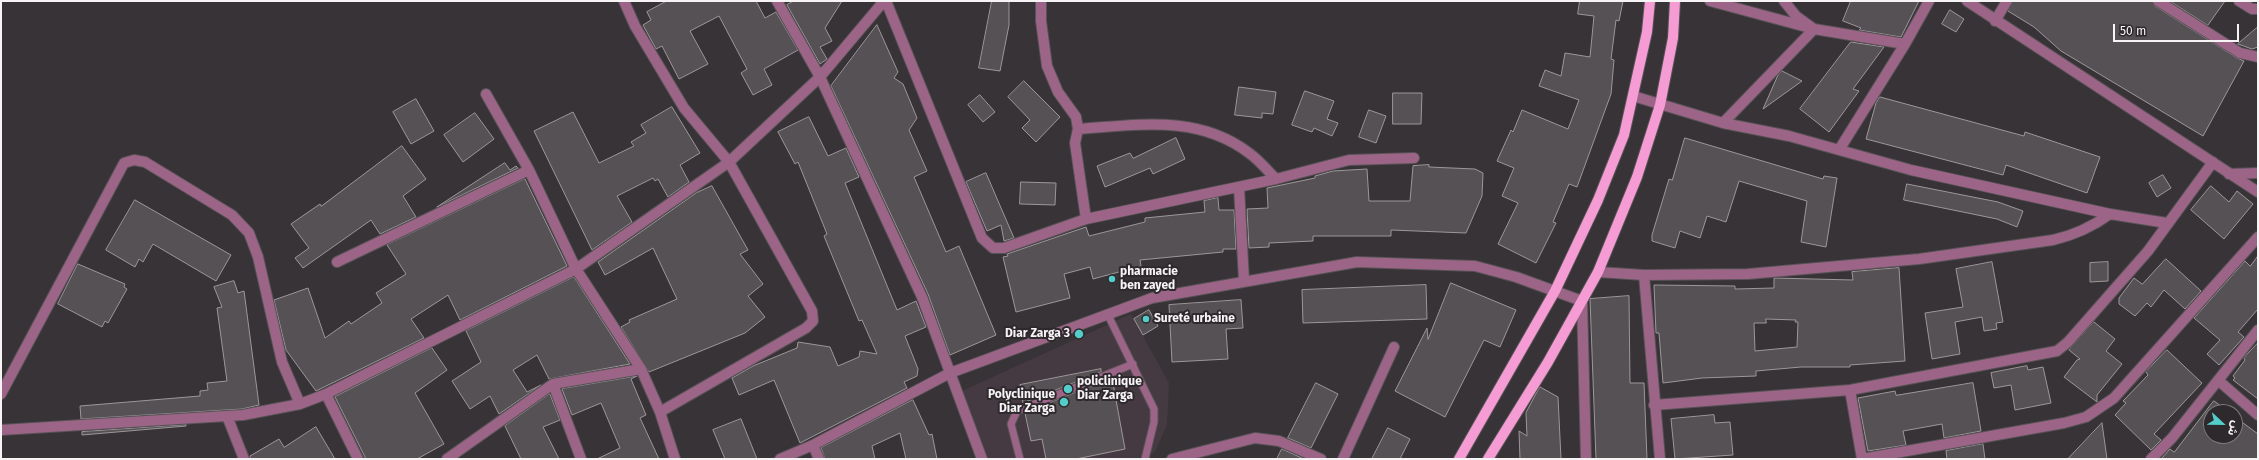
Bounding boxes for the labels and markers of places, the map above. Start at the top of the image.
place label: pharmacie ben zayed [1120,265,1178,293]
marker: pharmacie ben zayed [1107,274,1117,284]
place label: Sureté urbaine [1154,312,1235,326]
marker: Sureté urbaine [1141,314,1151,324]
place label: Diar Zarga 3 [1005,327,1070,341]
marker: Diar Zarga 3 [1073,328,1085,340]
place label: policlinique Diar Zarga [1077,375,1142,403]
marker: policlinique Diar Zarga [1062,383,1074,395]
place label: Polyclinique Diar Zarga [988,388,1055,416]
marker: Polyclinique Diar Zarga [1058,396,1070,408]

